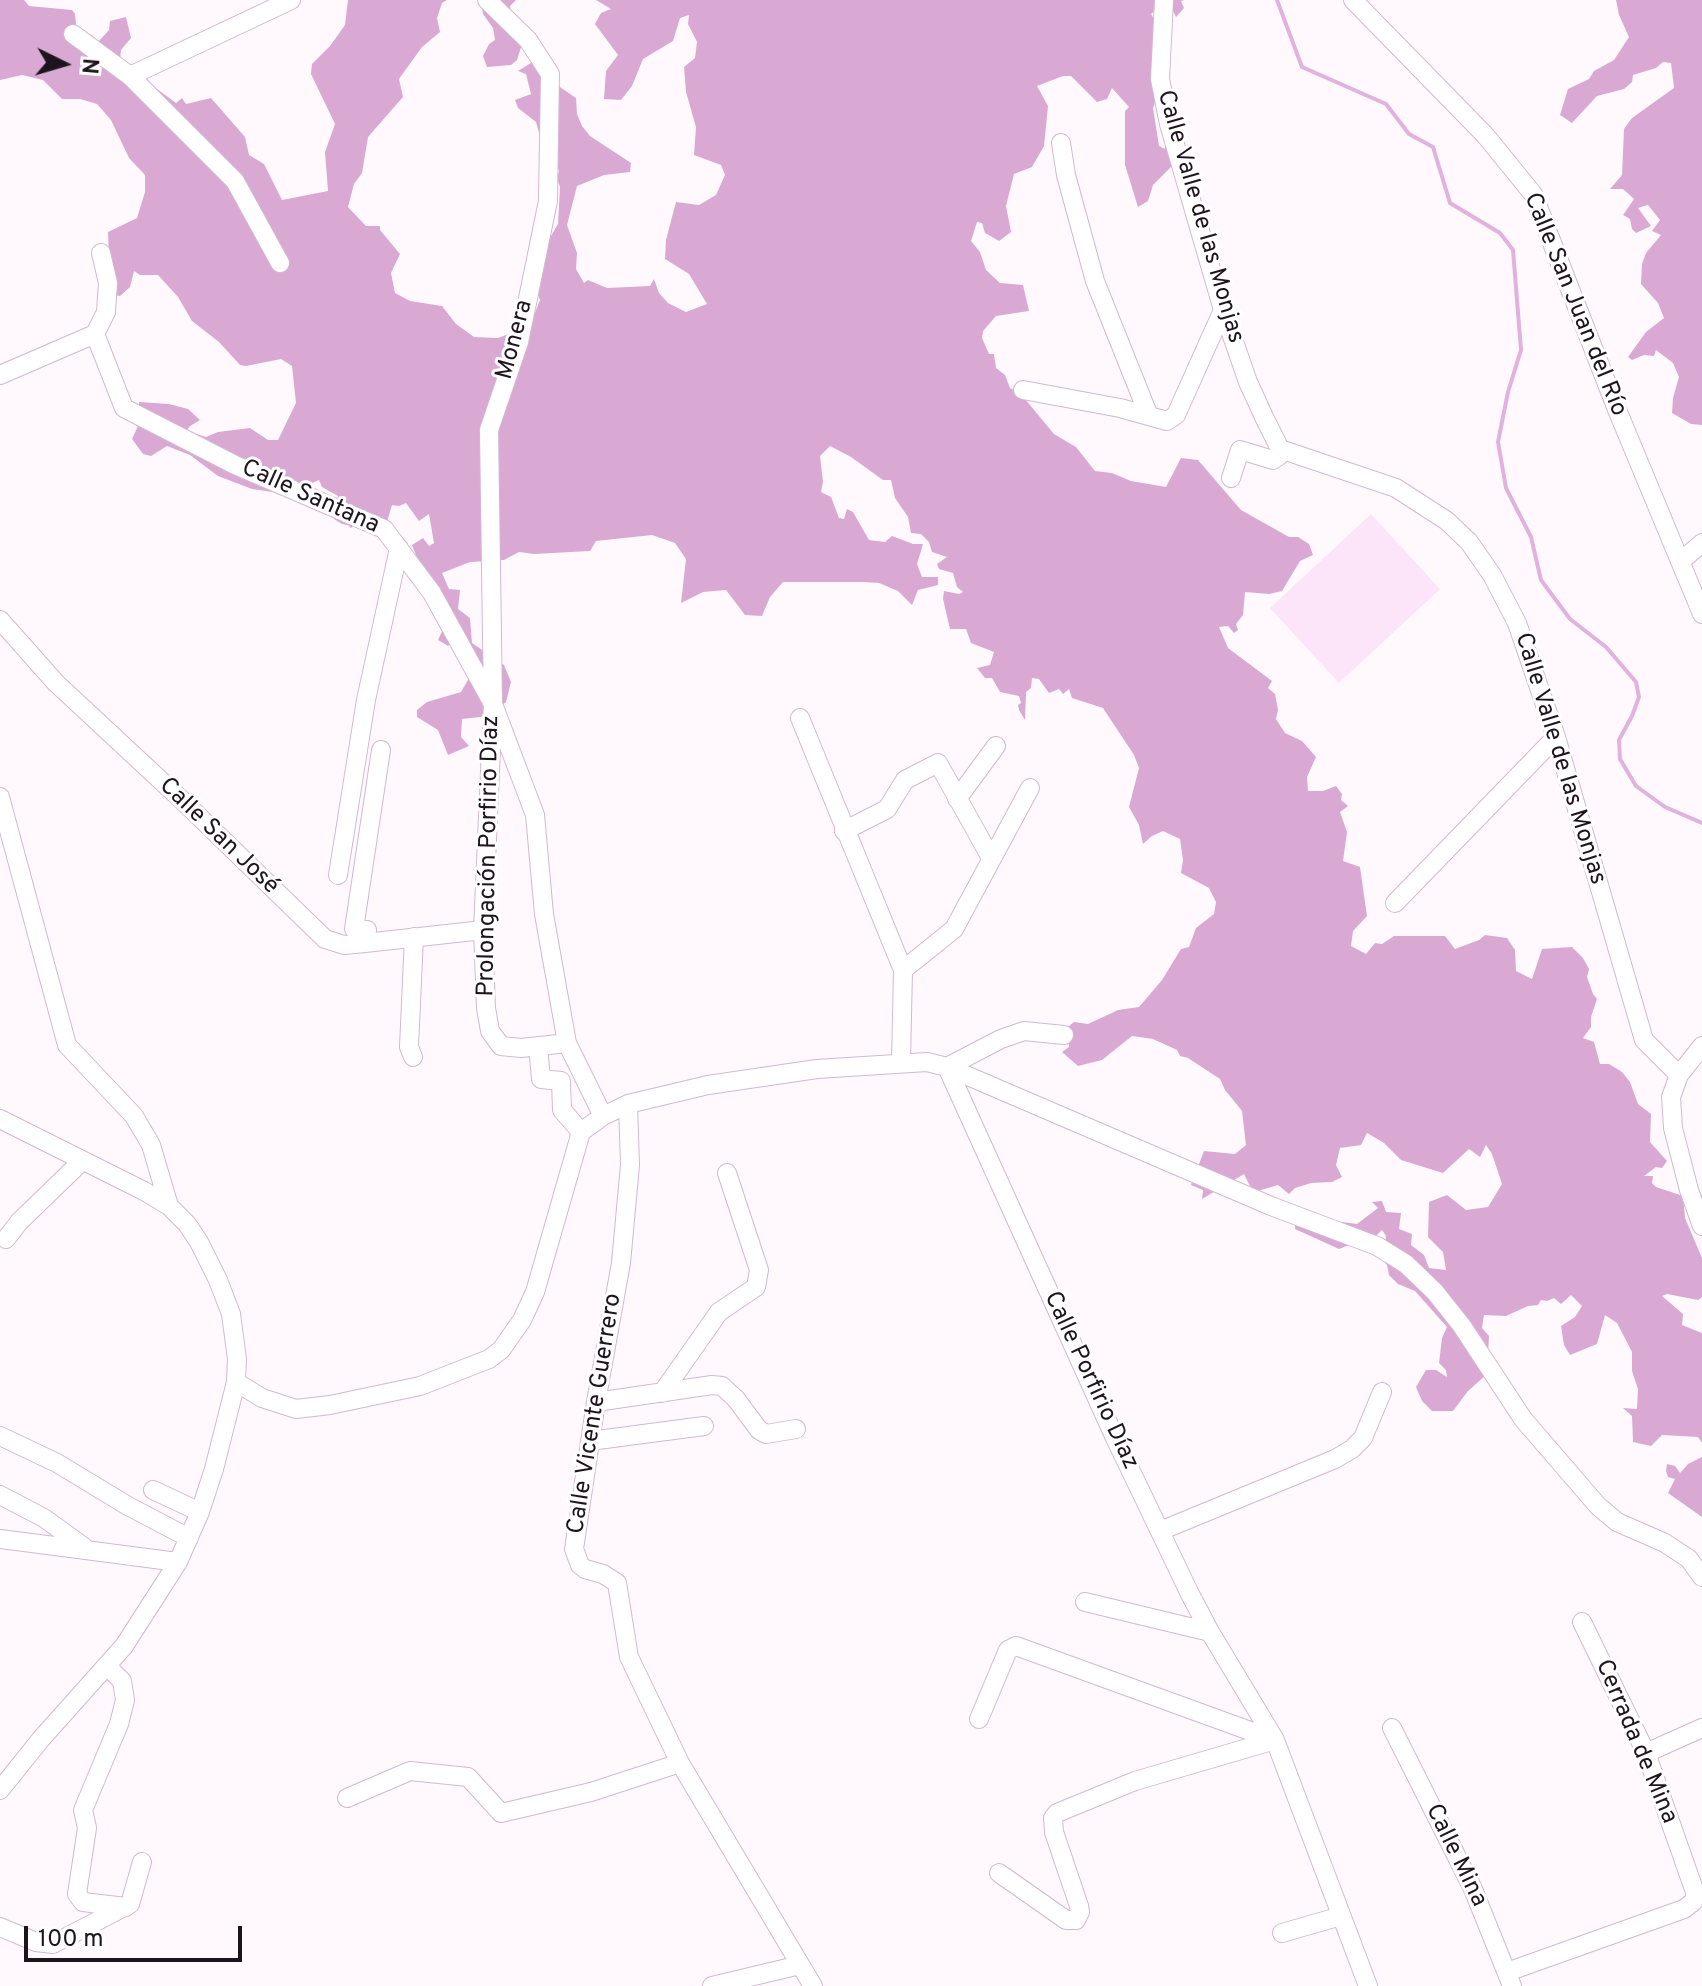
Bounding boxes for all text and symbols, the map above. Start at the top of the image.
north arrow [24,24,104,104]
text: N [74,57,103,75]
street label: Calle Valle de las Monjas [1149,87,1249,347]
street label: Calle San Juan del Río [1516,189,1632,421]
street label: Monera [492,297,540,383]
street label: Calle Santana [237,455,383,541]
street label: Calle Valle de las Monjas [1507,630,1611,888]
street label: Prolongación Porfirio Díaz [473,715,507,997]
street label: Calle San José [152,772,284,902]
street label: Calle Porfirio Díaz [1036,1287,1144,1475]
street label: Calle Vicente Guerrero [563,1292,629,1536]
street label: Cerrada de Mina [1587,1656,1683,1828]
street label: Calle Mina [1418,1800,1492,1912]
scale bar [28,1910,246,1960]
text: 100 m [38,1925,104,1955]

